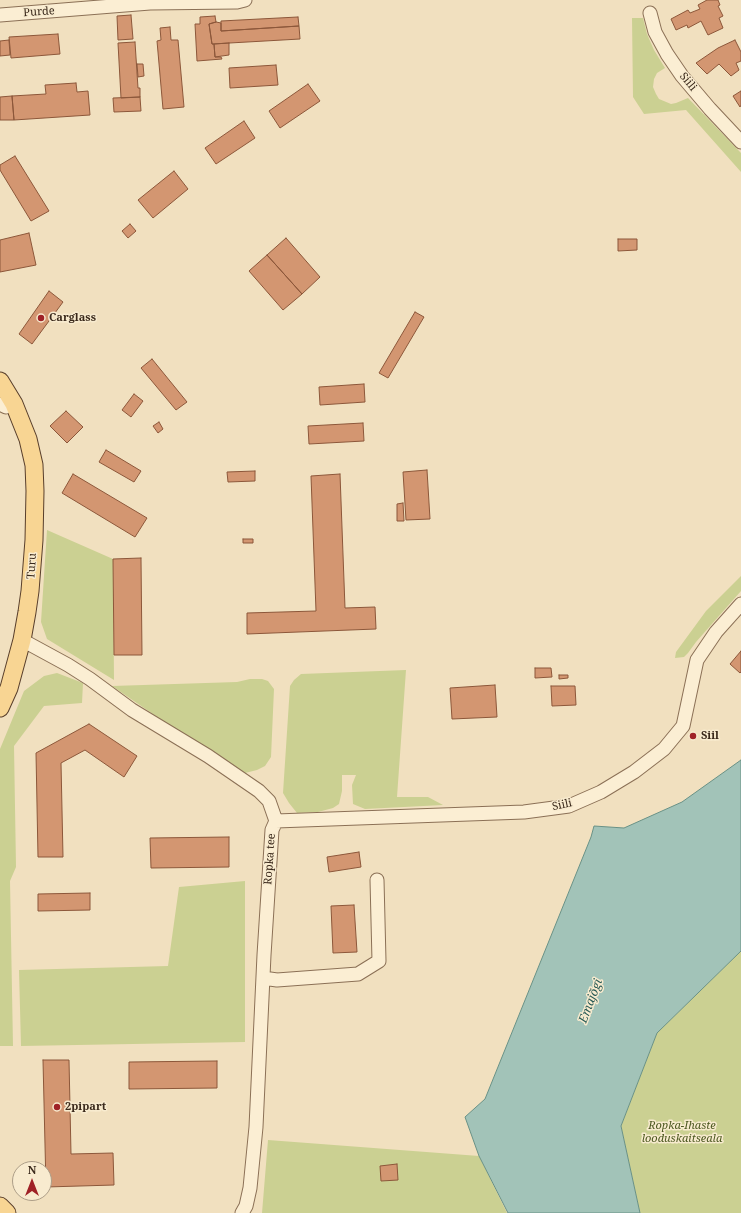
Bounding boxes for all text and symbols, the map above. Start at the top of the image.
street label: Purde [23,4,55,20]
street label: Siili [677,70,699,94]
place label: Carglass [49,311,96,325]
marker: Carglass [36,313,46,323]
street label: Turu [25,553,39,579]
place label: Siil [701,729,719,743]
marker: Siil [688,731,698,741]
street label: Siili [551,796,573,814]
street label: Ropka tee [262,833,278,885]
water label: Emajõgi [576,977,606,1025]
place label: 2pipart [65,1100,106,1114]
marker: 2pipart [52,1102,62,1112]
park label: Ropka-Ihaste looduskaitseala [642,1119,722,1145]
north arrow [12,1161,52,1201]
text: N [28,1162,36,1177]

